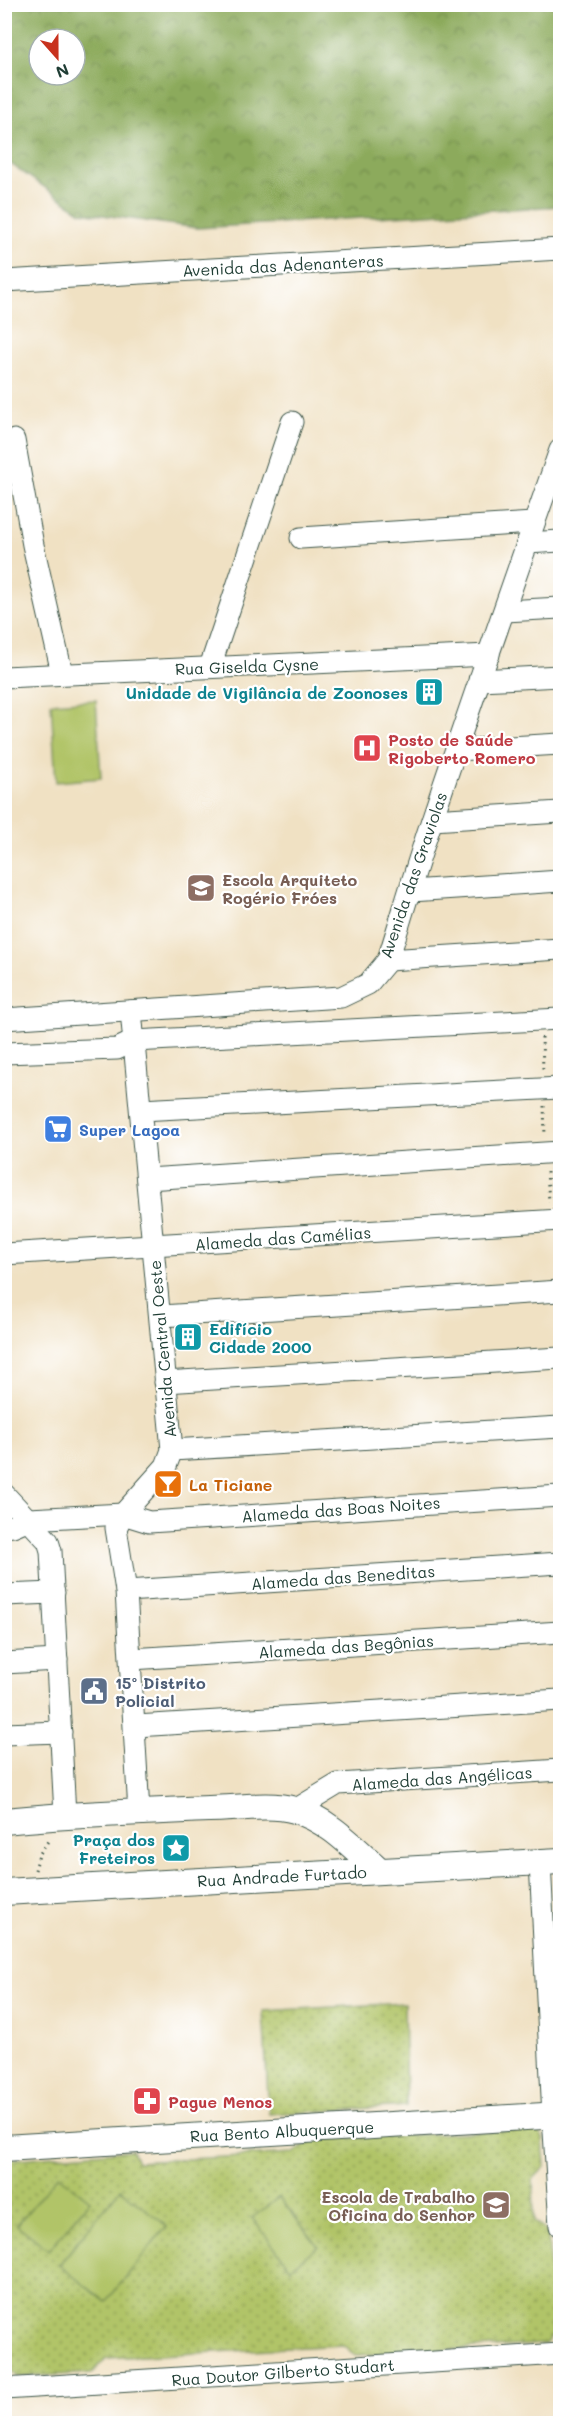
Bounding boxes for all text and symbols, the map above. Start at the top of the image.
north arrow [27,27,87,87]
text: N [53,59,72,83]
street label: Avenida das Adenanteras [182,249,384,281]
street label: Rua Giselda Cysne [175,653,319,679]
building icon: Unidade de Vigilância de Zoonoses [413,676,445,708]
place label: Unidade de Vigilância de Zoonoses [126,682,408,703]
place label: Posto de Saúde Rigoberto Romero [388,729,536,768]
hospital icon: Posto de Saúde Rigoberto Romero [351,732,383,764]
street label: Avenida das Graviolas [375,789,451,961]
place label: Escola Arquiteto Rogério Fróes [222,869,358,908]
school or university icon: Escola Arquiteto Rogério Fróes [185,872,217,904]
supermarket icon: Super Lagoa [42,1113,74,1145]
place label: Super Lagoa [79,1119,180,1140]
street label: Alameda das Camélias [194,1221,372,1255]
street label: Avenida Central Oeste [144,1259,180,1439]
place label: Edifício Cidade 2000 [209,1318,311,1357]
building icon: Edifício Cidade 2000 [172,1321,204,1353]
bar icon: La Ticiane [152,1468,184,1500]
place label: La Ticiane [189,1474,272,1495]
street label: Alameda das Boas Noites [241,1492,441,1526]
street label: Alameda das Beneditas [250,1560,436,1594]
street label: Alameda das Begônias [257,1629,435,1663]
place label: 15º Distrito Policial [115,1672,206,1711]
public building icon: 15º Distrito Policial [78,1675,110,1707]
street label: Alameda das Angélicas [351,1761,533,1795]
place label: Praça dos Freteiros [73,1829,155,1868]
place icon: Praça dos Freteiros [160,1832,192,1864]
street label: Rua Andrade Furtado [197,1861,367,1891]
pharmacy icon: Pague Menos [131,2085,163,2117]
place label: Pague Menos [168,2091,272,2112]
street label: Rua Bento Albuquerque [189,2116,375,2146]
place label: Escola de Trabalho Oficina do Senhor [321,2186,475,2225]
school or university icon: Escola de Trabalho Oficina do Senhor [480,2189,512,2221]
street label: Rua Doutor Gilberto Studart [171,2354,395,2390]

